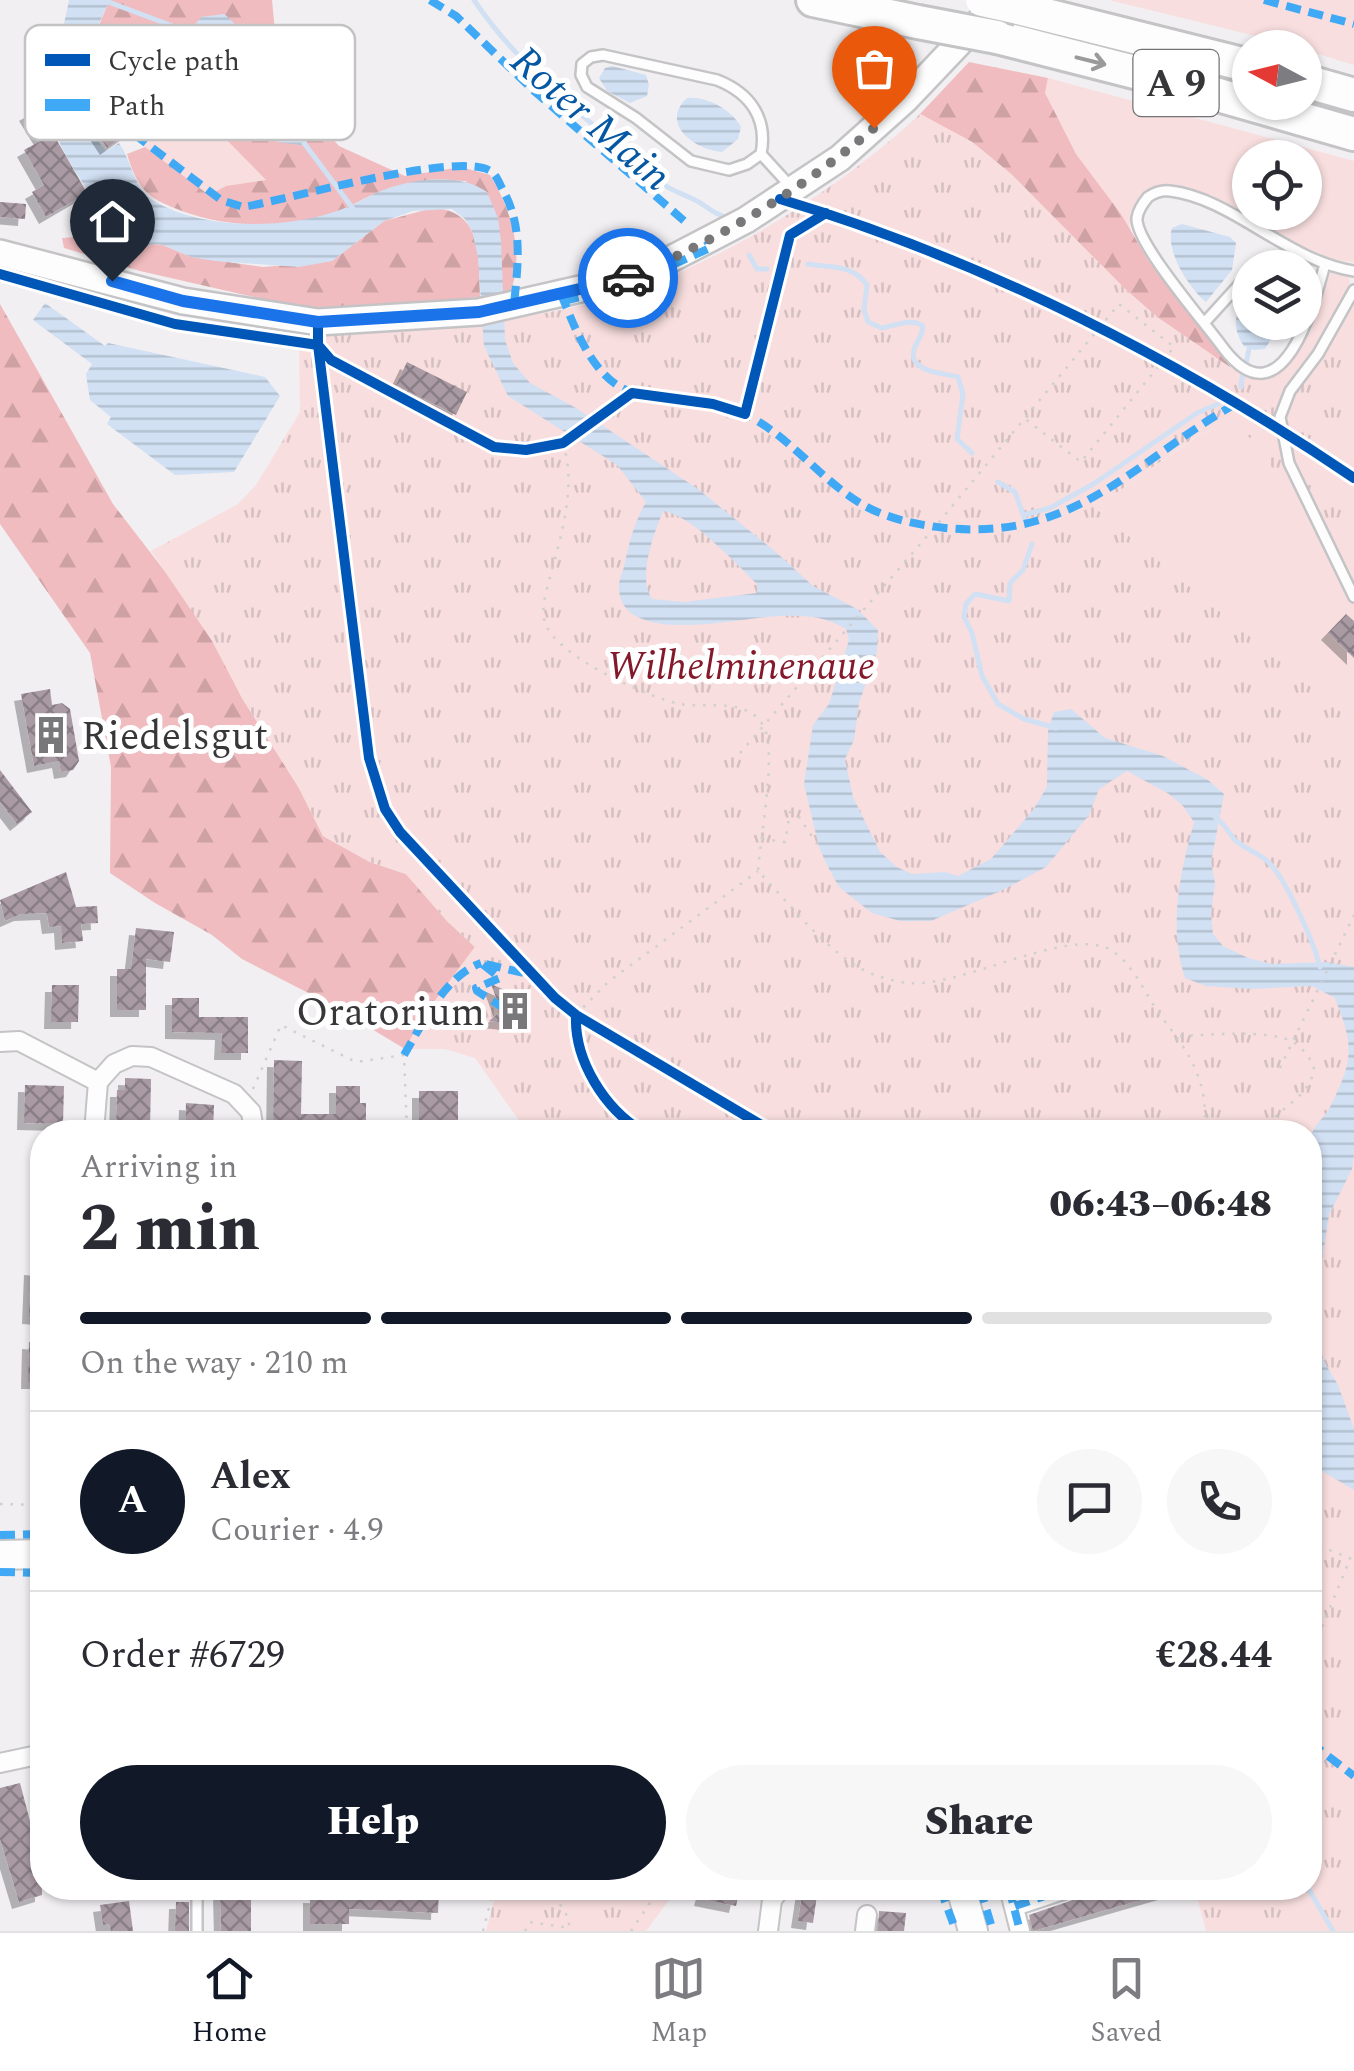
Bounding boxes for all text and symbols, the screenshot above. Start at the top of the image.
legend [25,25,355,140]
pin [832,26,917,129]
north arrow [1232,30,1322,120]
map controls [1232,30,1322,340]
water label: Roter Main [496,31,685,207]
text: Cycle path [108,40,240,83]
icon: bag [847,41,902,96]
road number: A 9 [1134,50,1218,116]
one-way arrow [1074,53,1106,71]
text: Path [108,85,165,128]
button: locate [1232,140,1322,230]
pin [70,179,155,282]
icon: home [85,194,140,249]
courier [578,228,678,328]
button: layers [1232,250,1322,340]
icon: car [601,251,656,306]
park label: Wilhelminenaue [607,637,875,698]
place label: Riedelsgut [81,707,268,768]
building icon: Riedelsgut [30,714,72,756]
place label: Oratorium [296,983,485,1044]
building icon: Oratorium [494,990,536,1032]
text: Arriving in [80,1143,237,1192]
text: 06:43–06:48 [1049,1176,1272,1234]
text: 2 min [80,1180,260,1279]
text: On the way · 210 m [80,1339,348,1388]
text: Alex [210,1448,291,1506]
button: chat [1037,1449,1142,1554]
button: phone [1167,1449,1272,1554]
text: A [118,1472,147,1530]
text: Courier · 4.9 [210,1506,383,1555]
text: Order #6729 [80,1627,285,1685]
text: €28.44 [1155,1627,1272,1685]
button: Help [80,1765,666,1880]
button: Share [686,1765,1272,1880]
tab: Home [192,1951,267,2054]
tab: Map [651,1951,707,2054]
tab: Saved [1090,1951,1162,2054]

